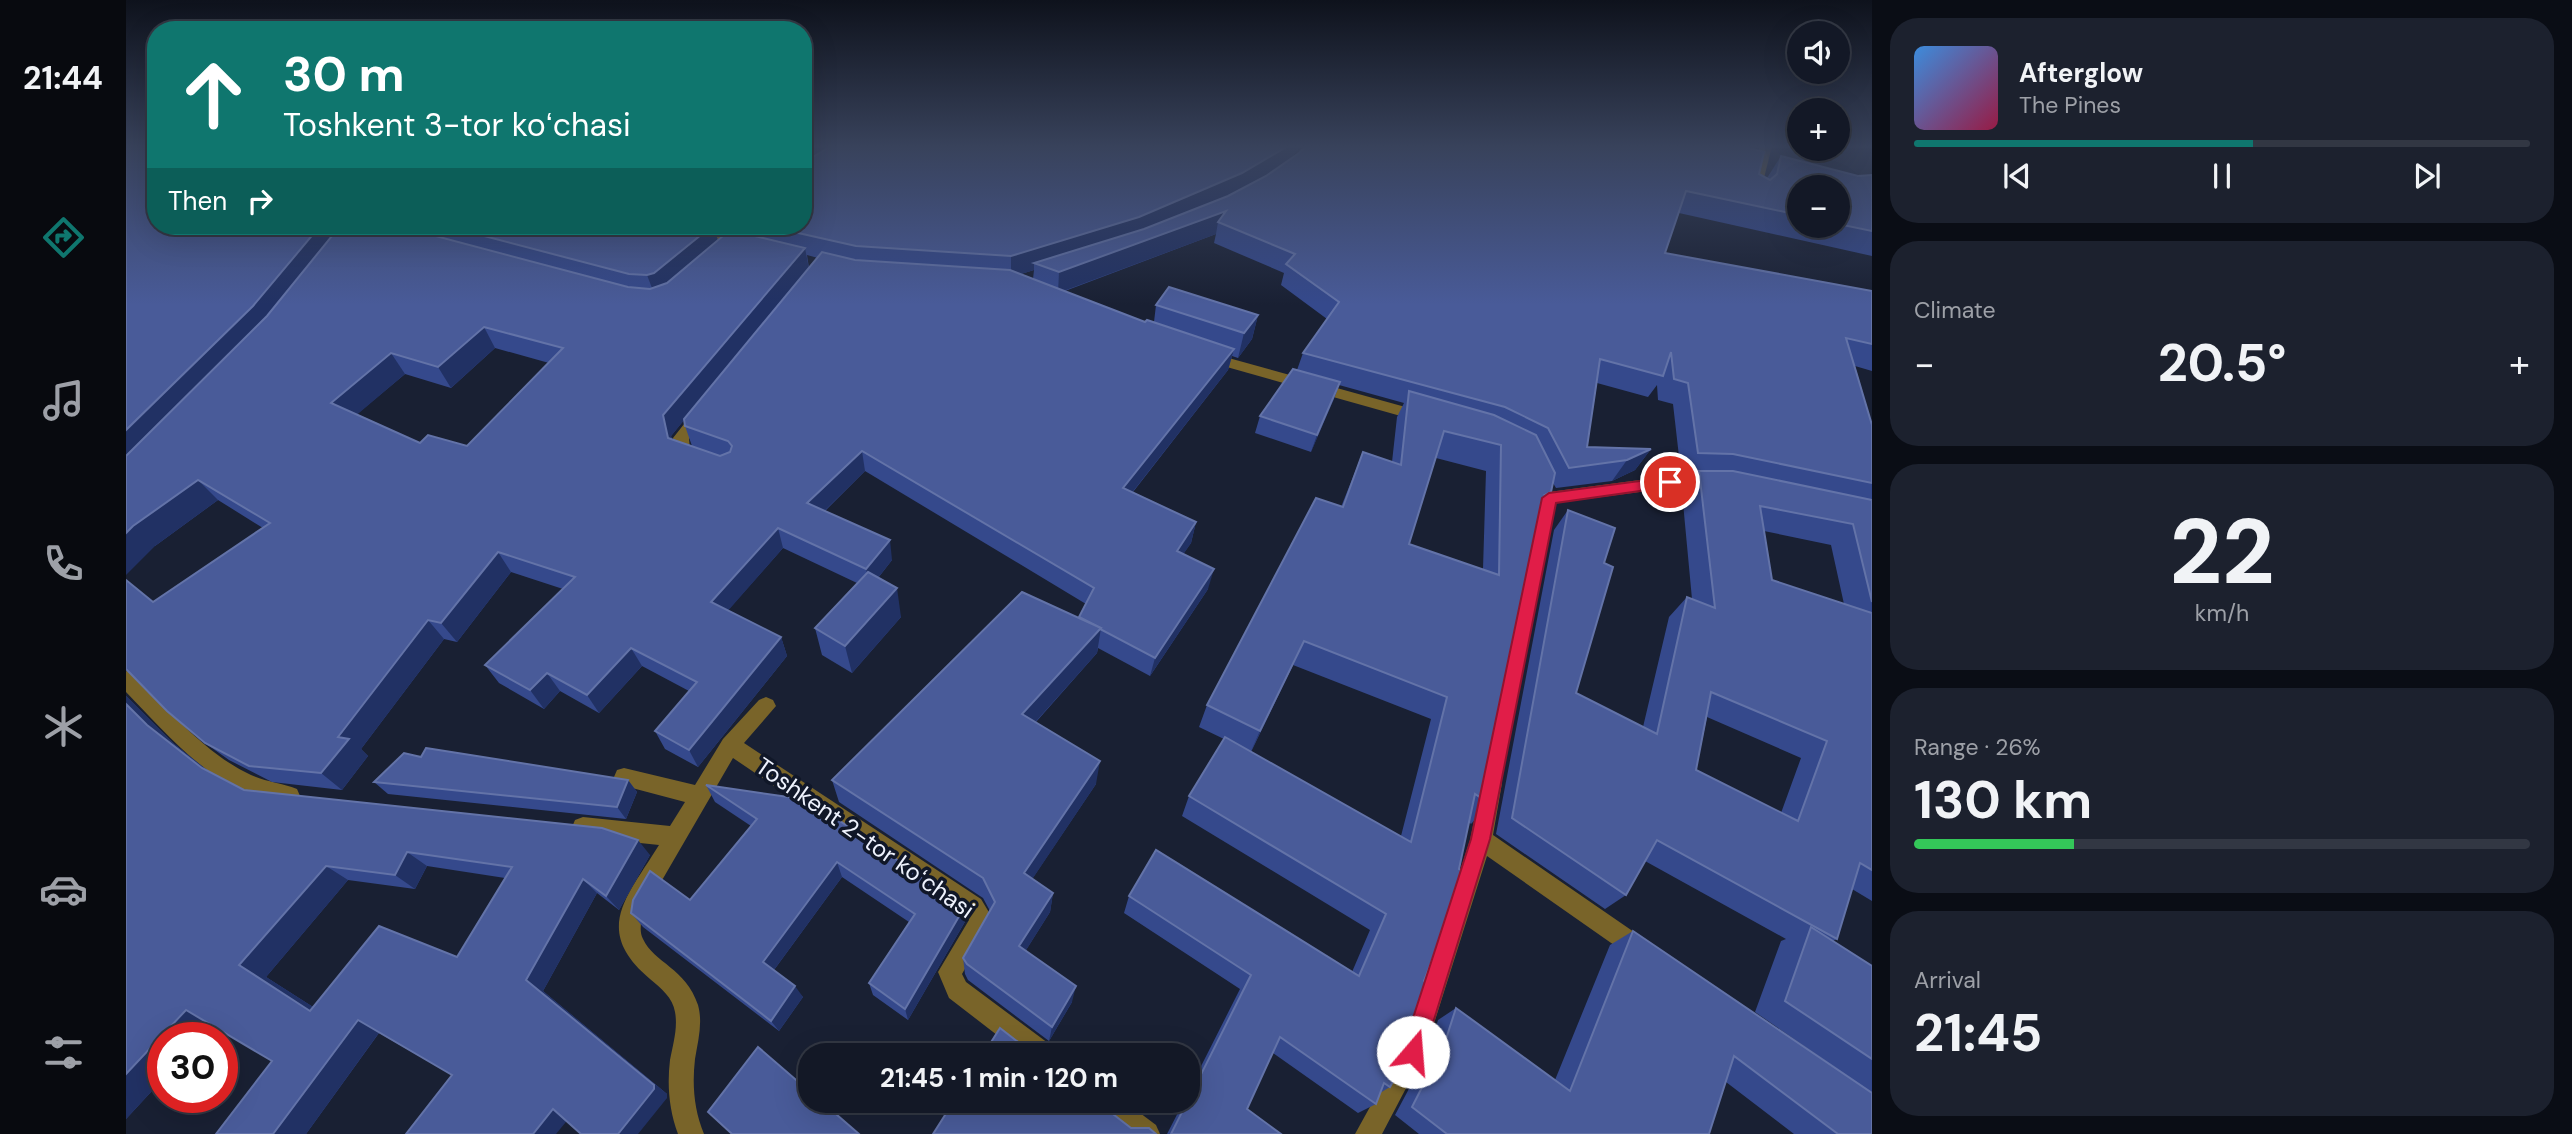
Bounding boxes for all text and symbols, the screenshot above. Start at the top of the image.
map controls [1787,21,1850,238]
button: sound [1787,21,1850,84]
text: 30 m [283,42,405,106]
icon: ahead [168,49,259,140]
text: Afterglow [2019,56,2143,90]
text: 21:44 [23,57,103,99]
text: The Pines [2019,90,2121,120]
button: + [1787,98,1850,161]
text: Toshkent 3-tor koʻchasi [283,104,631,146]
icon: previous [1998,157,2036,195]
icon: pause [2203,157,2241,195]
icon: next [2408,157,2446,195]
button: − [1787,175,1850,238]
icon: right [241,182,279,220]
text: Then [168,184,227,218]
icon: directions [39,213,88,262]
text: Climate [1914,295,1996,325]
text: 20.5° [2158,329,2286,397]
text: − [1914,339,1935,389]
text: + [2509,339,2530,389]
icon: music [39,376,88,425]
pin [1640,452,1700,512]
icon: arrive [1651,463,1689,501]
text: 22 [2169,493,2275,611]
icon: phone [39,539,88,588]
text: km/h [2195,598,2249,628]
icon: climate [39,702,88,751]
text: Range · 26% [1914,732,2041,762]
street label: Toshkent 2-tor koʻchasi [750,750,981,925]
text: 130 km [1914,766,2092,834]
icon: car [39,865,88,914]
text: Arrival [1914,965,1981,995]
text: 21:45 [1914,999,2042,1067]
position arrow [1376,1015,1450,1089]
speed limit sign: 30 [147,1022,238,1113]
icon: filters [39,1028,88,1077]
text: 21:45 · 1 min · 120 m [880,1061,1118,1095]

